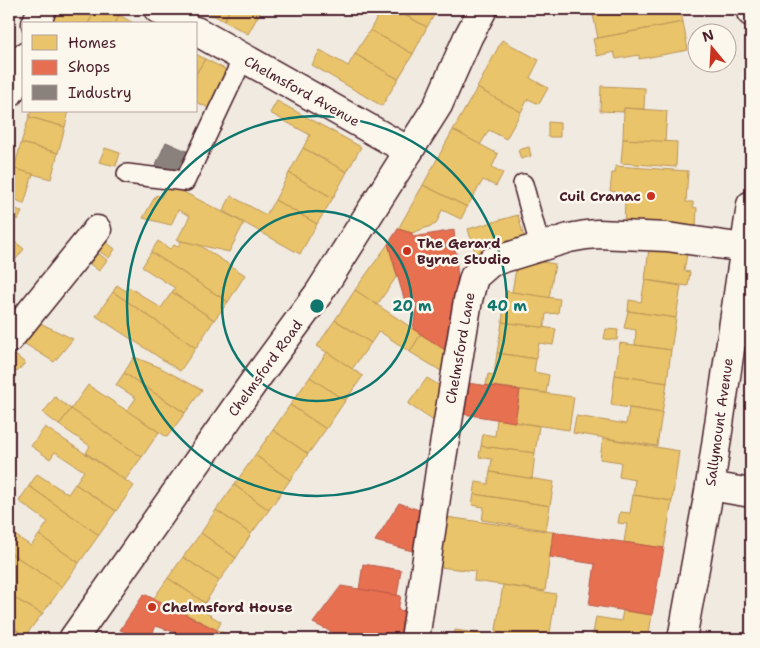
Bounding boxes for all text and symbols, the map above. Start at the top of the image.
legend [22,22,198,112]
north arrow [688,22,738,72]
text: N [700,25,716,46]
text: Homes [68,33,116,53]
street label: Chelmsford Avenue [241,52,363,130]
text: Shops [68,57,110,77]
text: Industry [68,83,132,103]
place label: Cuil Cranac [559,187,641,205]
marker: Cuil Cranac [645,190,657,202]
place label: The Gerard Byrne Studio [417,234,510,268]
marker: The Gerard Byrne Studio [401,245,413,257]
street label: Chelmsford Lane [441,291,479,405]
text: 20 m [392,296,432,316]
text: 40 m [487,296,527,316]
centre of rings [308,297,326,315]
street label: Chelmsford Road [224,316,306,420]
street label: Sallymount Avenue [701,357,737,487]
place label: Chelmsford House [162,598,293,616]
marker: Chelmsford House [146,601,158,613]

